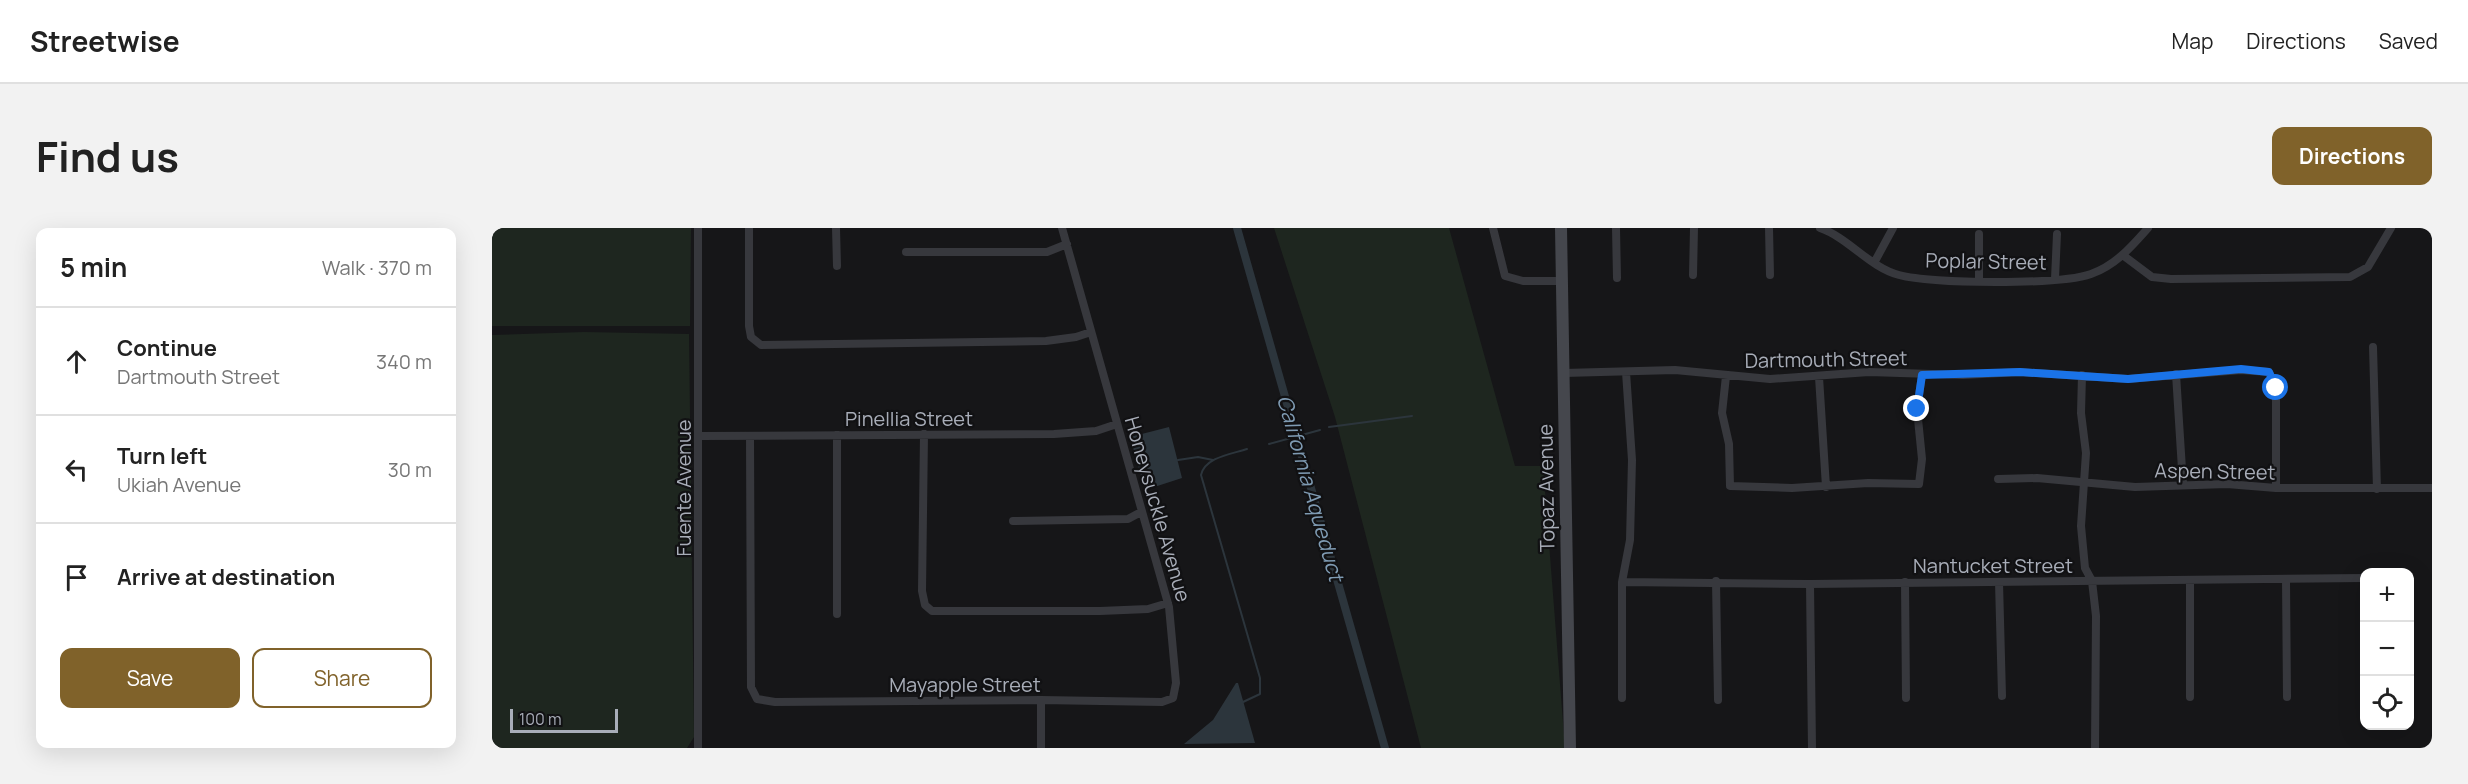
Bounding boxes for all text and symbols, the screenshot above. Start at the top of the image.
text: Streetwise [30,22,180,60]
text: Map [2172,27,2213,55]
text: Directions [2246,27,2346,55]
text: Saved [2379,27,2438,55]
text: Find us [36,127,179,185]
button: Directions [2272,127,2432,185]
street label: Poplar Street [1925,246,2047,276]
text: 5 min [60,249,127,285]
text: Walk · 370 m [322,254,432,281]
text: Continue [117,333,217,363]
street label: Dartmouth Street [1744,344,1908,374]
icon: ahead [60,345,93,378]
text: 340 m [376,348,432,375]
text: Dartmouth Street [117,363,280,390]
route start [2262,374,2288,400]
water label: California Aqueduct [1271,392,1352,587]
route end [1903,395,1929,421]
street label: Pinellia Street [845,405,973,432]
street label: Honeysuckle Avenue [1119,413,1197,605]
street label: Fuente Avenue [670,420,697,557]
street label: Topaz Avenue [1531,424,1561,552]
text: Turn left [117,441,207,471]
icon: left [60,453,93,486]
text: 30 m [388,456,432,483]
street label: Aspen Street [2154,456,2276,486]
text: Ukiah Avenue [117,471,241,498]
street label: Nantucket Street [1913,552,2073,579]
icon: arrive [60,561,93,594]
text: Arrive at destination [117,562,335,592]
map controls [2360,568,2414,730]
button: + [2360,568,2414,622]
button: − [2360,622,2414,676]
button: Save [60,648,240,708]
button: Share [252,648,432,708]
street label: Mayapple Street [889,671,1041,698]
button: locate [2360,676,2414,730]
scale bar [510,706,618,733]
text: 100 m [519,708,562,730]

